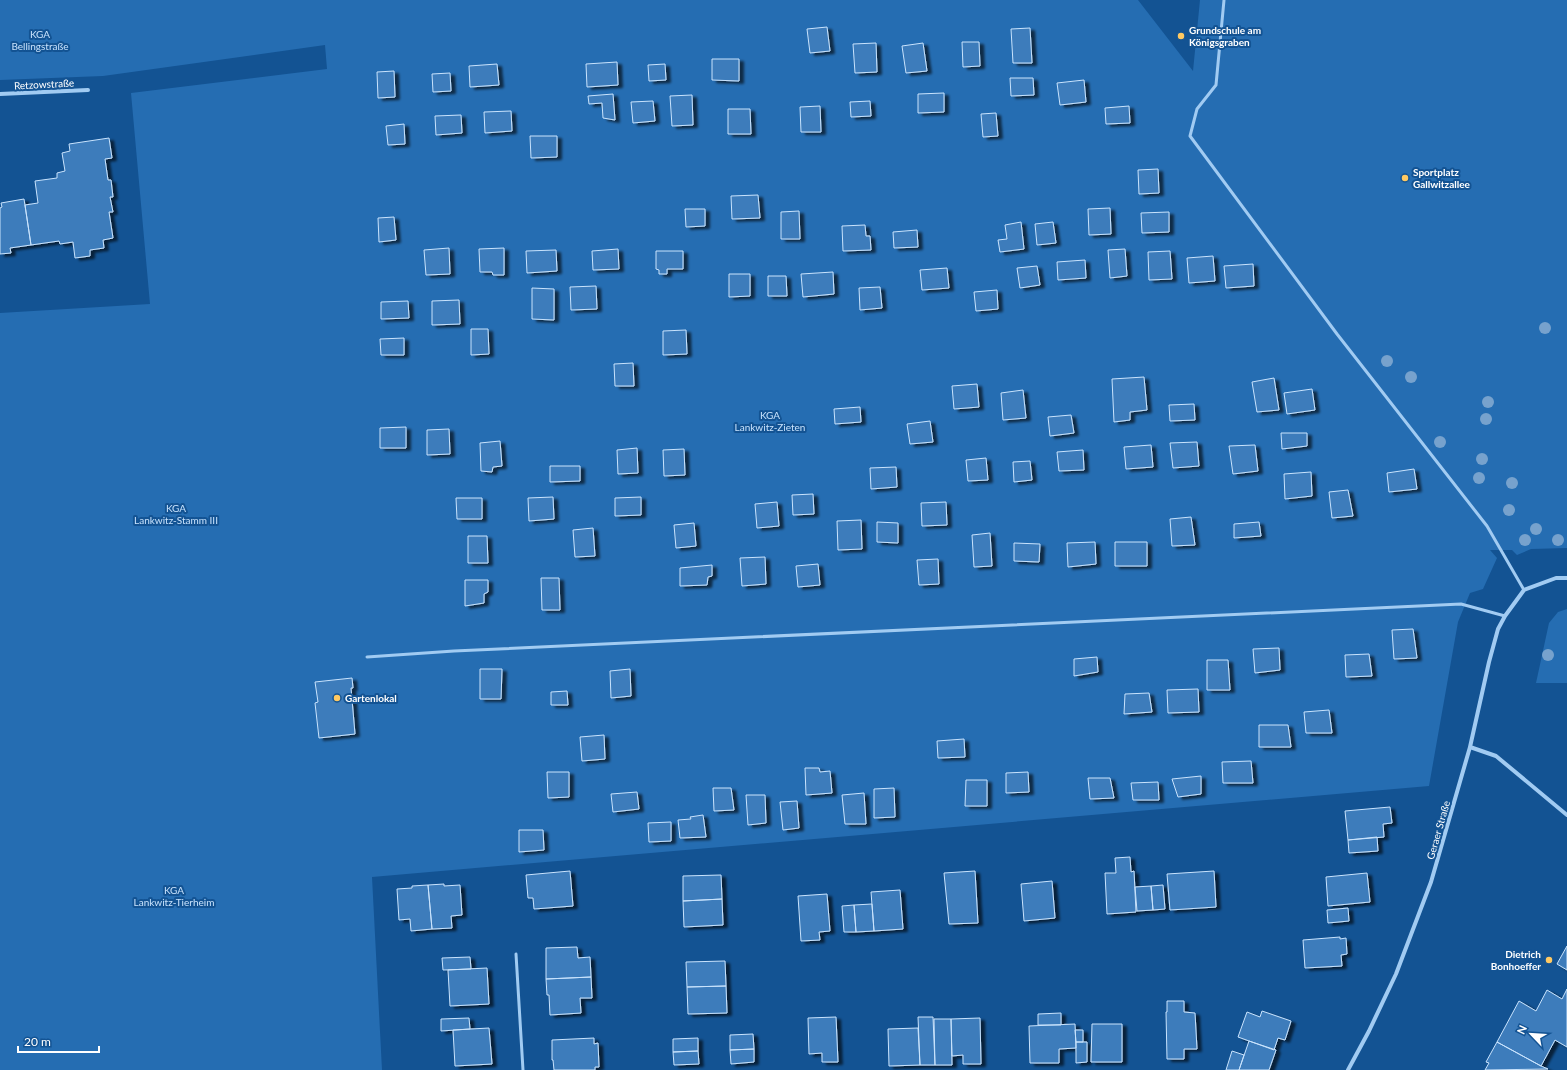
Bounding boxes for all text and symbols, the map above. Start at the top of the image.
place label: Grundschule am Königsgraben [1189,24,1261,48]
park label: KGA Bellingstraße [11,28,69,52]
marker: Grundschule am Königsgraben [1176,31,1186,41]
street label: Retzowstraße [14,76,74,92]
place label: Sportplatz Gallwitzallee [1413,166,1471,190]
marker: Sportplatz Gallwitzallee [1400,173,1410,183]
park label: KGA Lankwitz-Zieten [735,409,805,433]
park label: KGA Lankwitz-Stamm III [134,502,218,526]
place label: Gartenlokal [345,692,397,704]
marker: Gartenlokal [332,693,342,703]
street label: Geraer Straße [1424,799,1452,861]
park label: KGA Lankwitz-Tierheim [134,884,214,908]
place label: Dietrich Bonhoeffer [1491,948,1541,972]
marker: Dietrich Bonhoeffer [1544,955,1554,965]
north arrow [1511,1014,1551,1054]
text: N [1514,1023,1529,1036]
scale bar [18,1028,99,1054]
text: 20 m [24,1034,51,1049]

